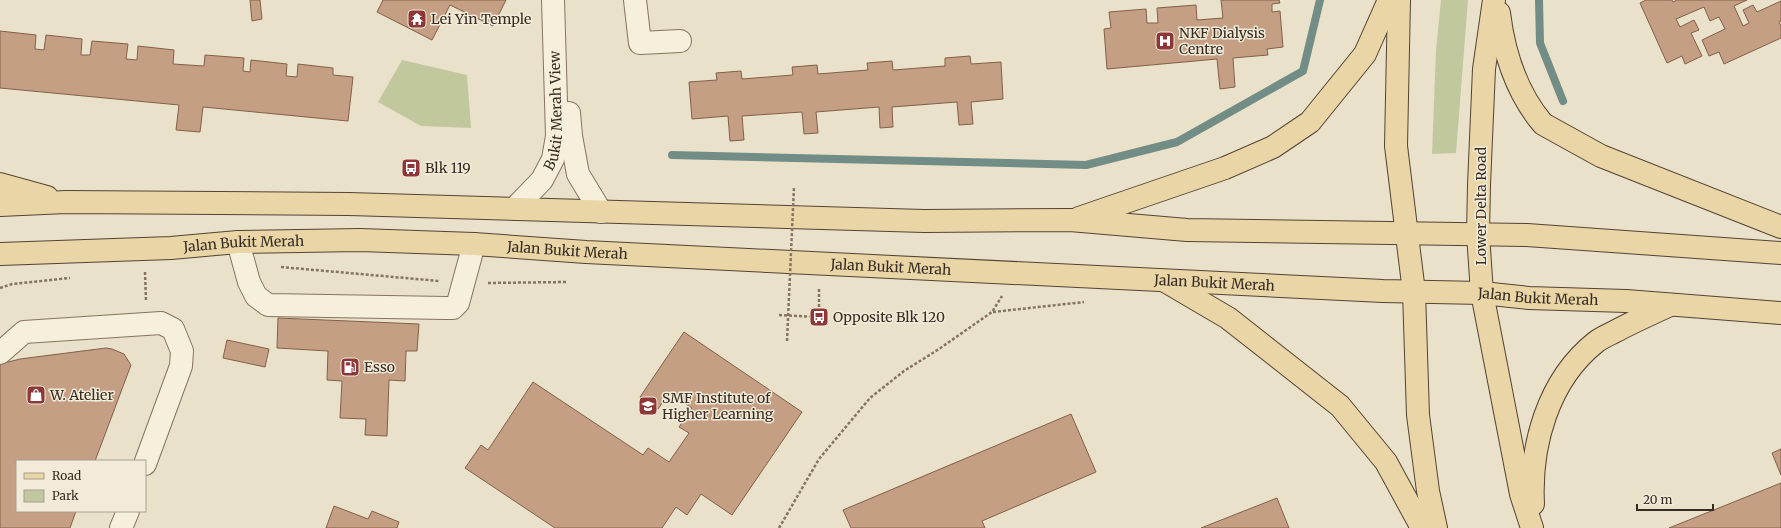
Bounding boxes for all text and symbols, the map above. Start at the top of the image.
temple icon: Lei Yin Temple [406,8,428,30]
place label: Lei Yin Temple [431,10,531,28]
place label: NKF Dialysis Centre [1179,24,1265,58]
hospital icon: NKF Dialysis Centre [1154,30,1176,52]
street label: Bukit Merah View [540,50,566,174]
street label: Lower Delta Road [1472,146,1490,265]
bus stop icon: Blk 119 [400,157,422,179]
place label: Blk 119 [425,159,471,177]
street label: Jalan Bukit Merah [182,232,304,256]
street label: Jalan Bukit Merah [505,237,628,263]
street label: Jalan Bukit Merah [829,255,952,279]
street label: Jalan Bukit Merah [1153,271,1275,295]
street label: Jalan Bukit Merah [1477,284,1599,309]
bus stop icon: Opposite Blk 120 [808,306,830,328]
place label: Opposite Blk 120 [833,308,945,326]
fuel station icon: Esso [339,356,361,378]
place label: Esso [364,358,395,376]
shop icon: W. Atelier [25,384,47,406]
place label: W. Atelier [49,386,114,404]
place label: SMF Institute of Higher Learning [662,389,774,423]
school or university icon: SMF Institute of Higher Learning [637,395,659,417]
legend [16,460,146,512]
text: Road [52,468,81,483]
scale bar [1637,486,1713,512]
text: Park [52,488,79,503]
text: 20 m [1643,492,1672,507]

